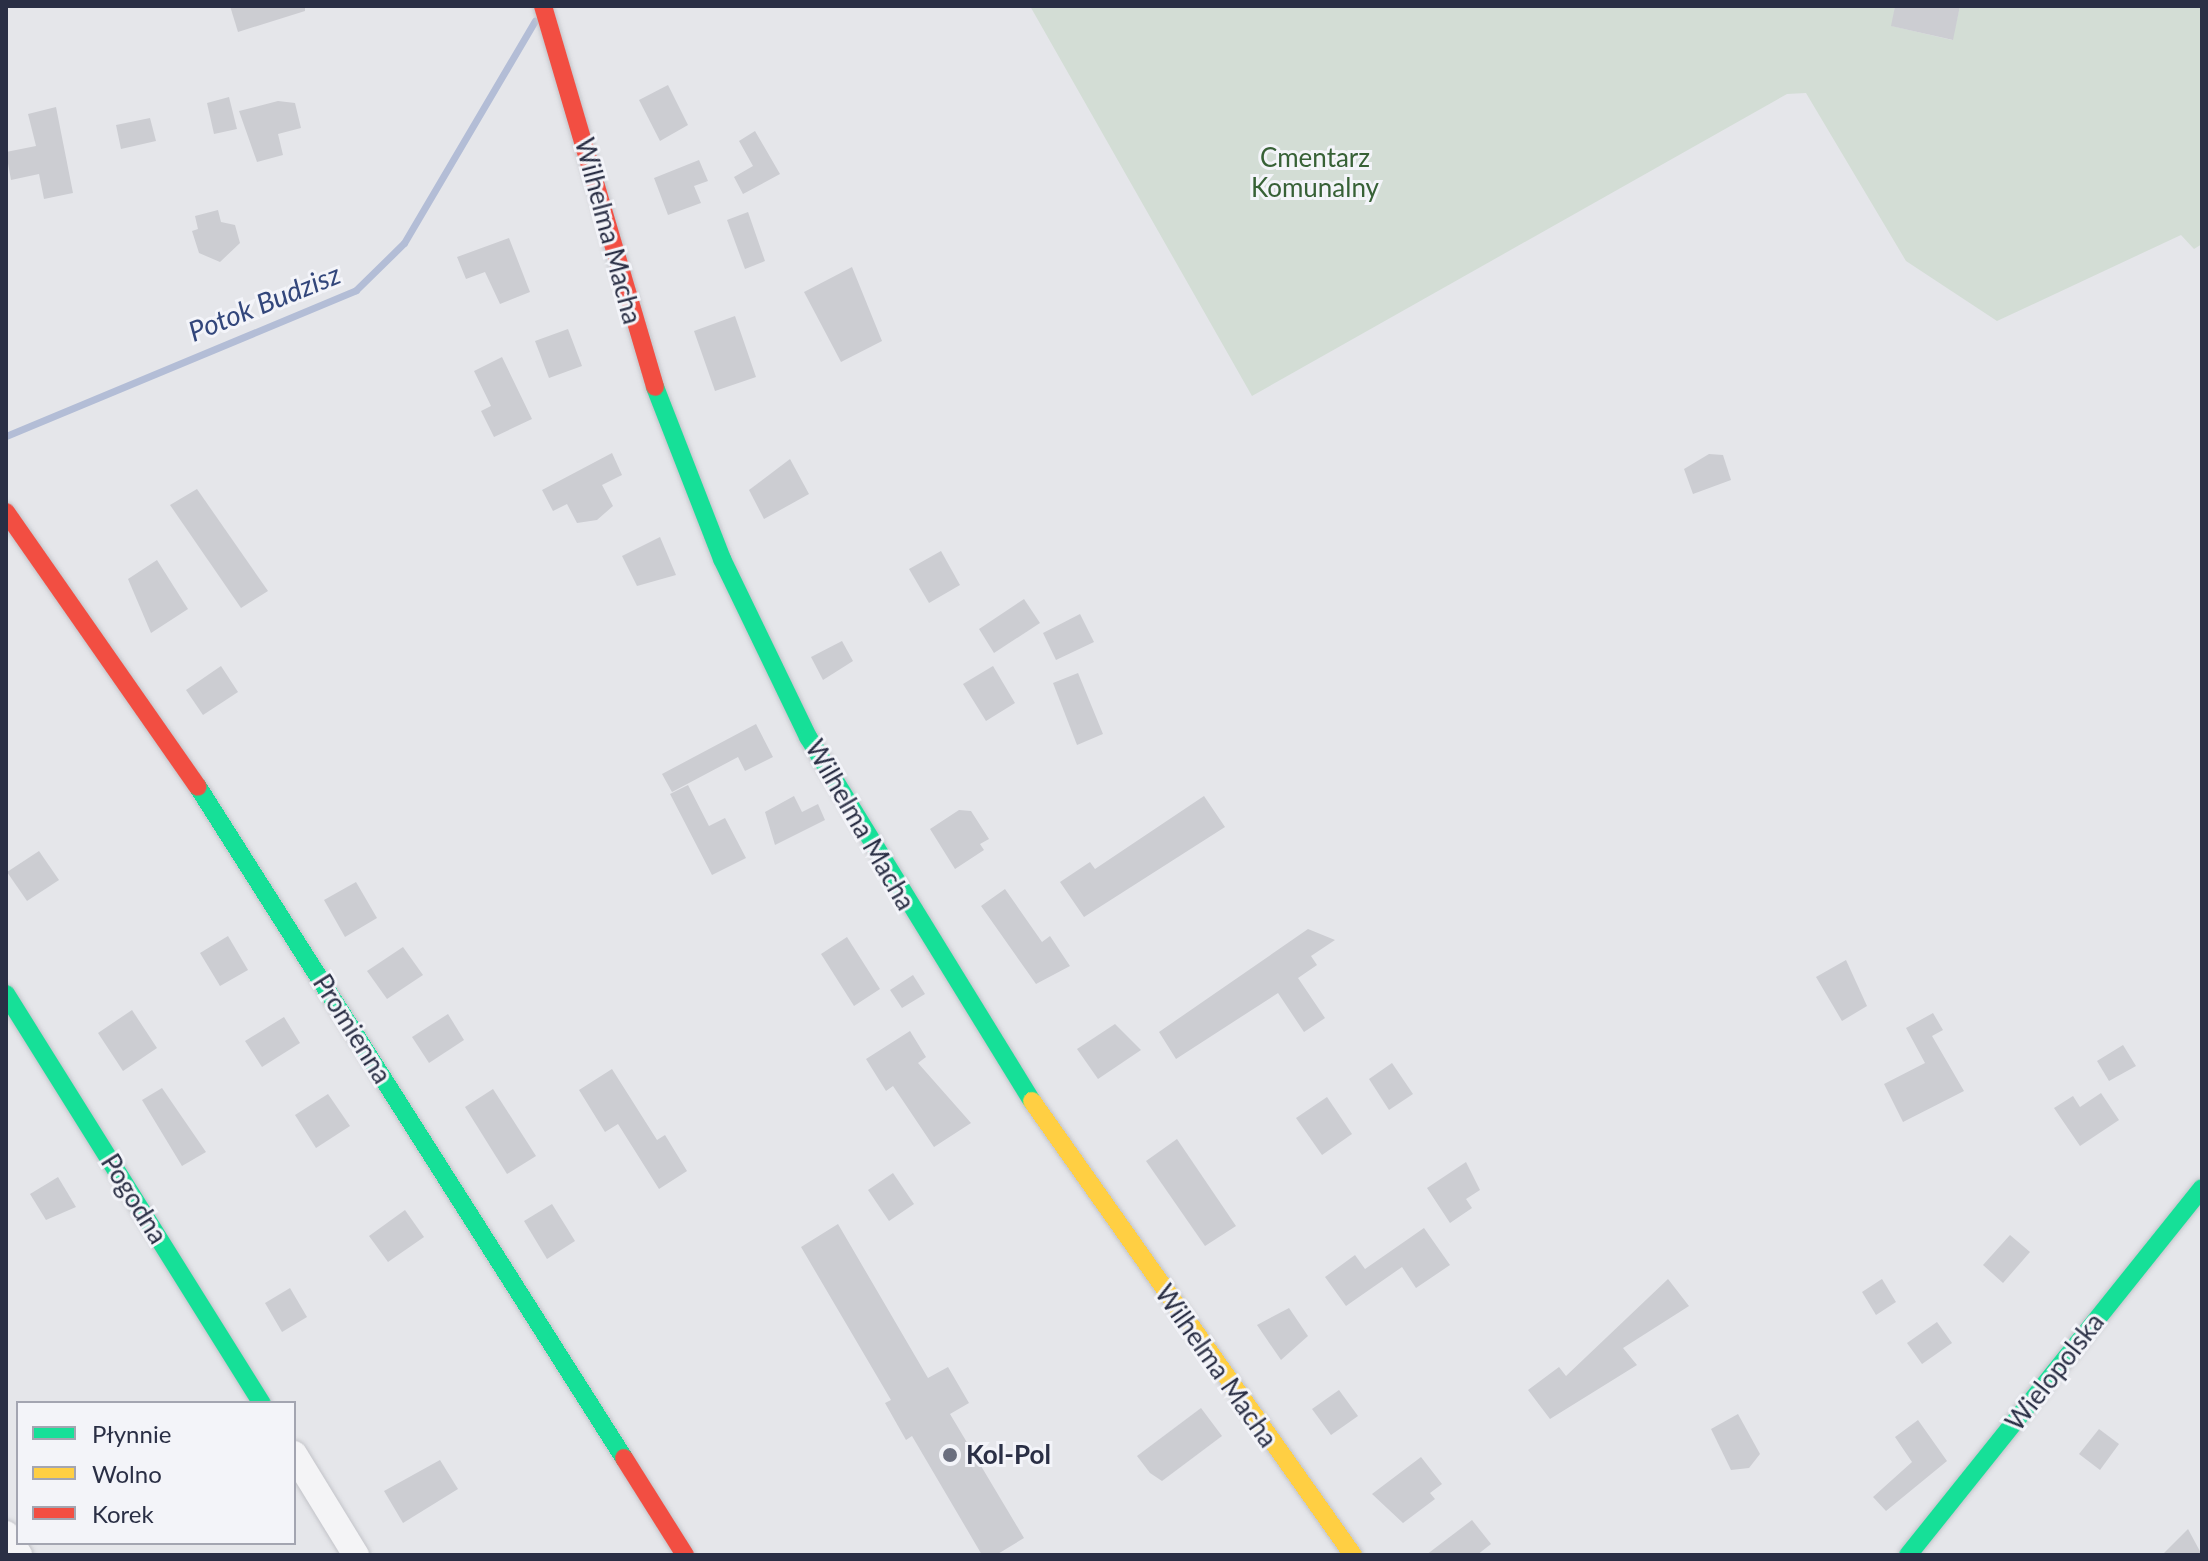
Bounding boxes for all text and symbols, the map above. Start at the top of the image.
street label: Wilhelma Macha [568,135,648,327]
park label: Cmentarz Komunalny [1251,142,1379,204]
water label: Potok Budzisz [183,256,345,348]
street label: Wilhelma Macha [799,734,921,916]
street label: Promienna [306,969,398,1089]
street label: Pogodna [94,1148,174,1250]
street label: Wilhelma Macha [1148,1279,1284,1453]
street label: Wielopolska [1999,1307,2111,1437]
legend [16,1401,296,1545]
text: Płynnie [92,1419,171,1448]
place label: Kol-Pol [966,1439,1051,1471]
marker: Kol-Pol [941,1446,959,1464]
text: Wolno [92,1459,162,1488]
text: Korek [92,1499,154,1528]

